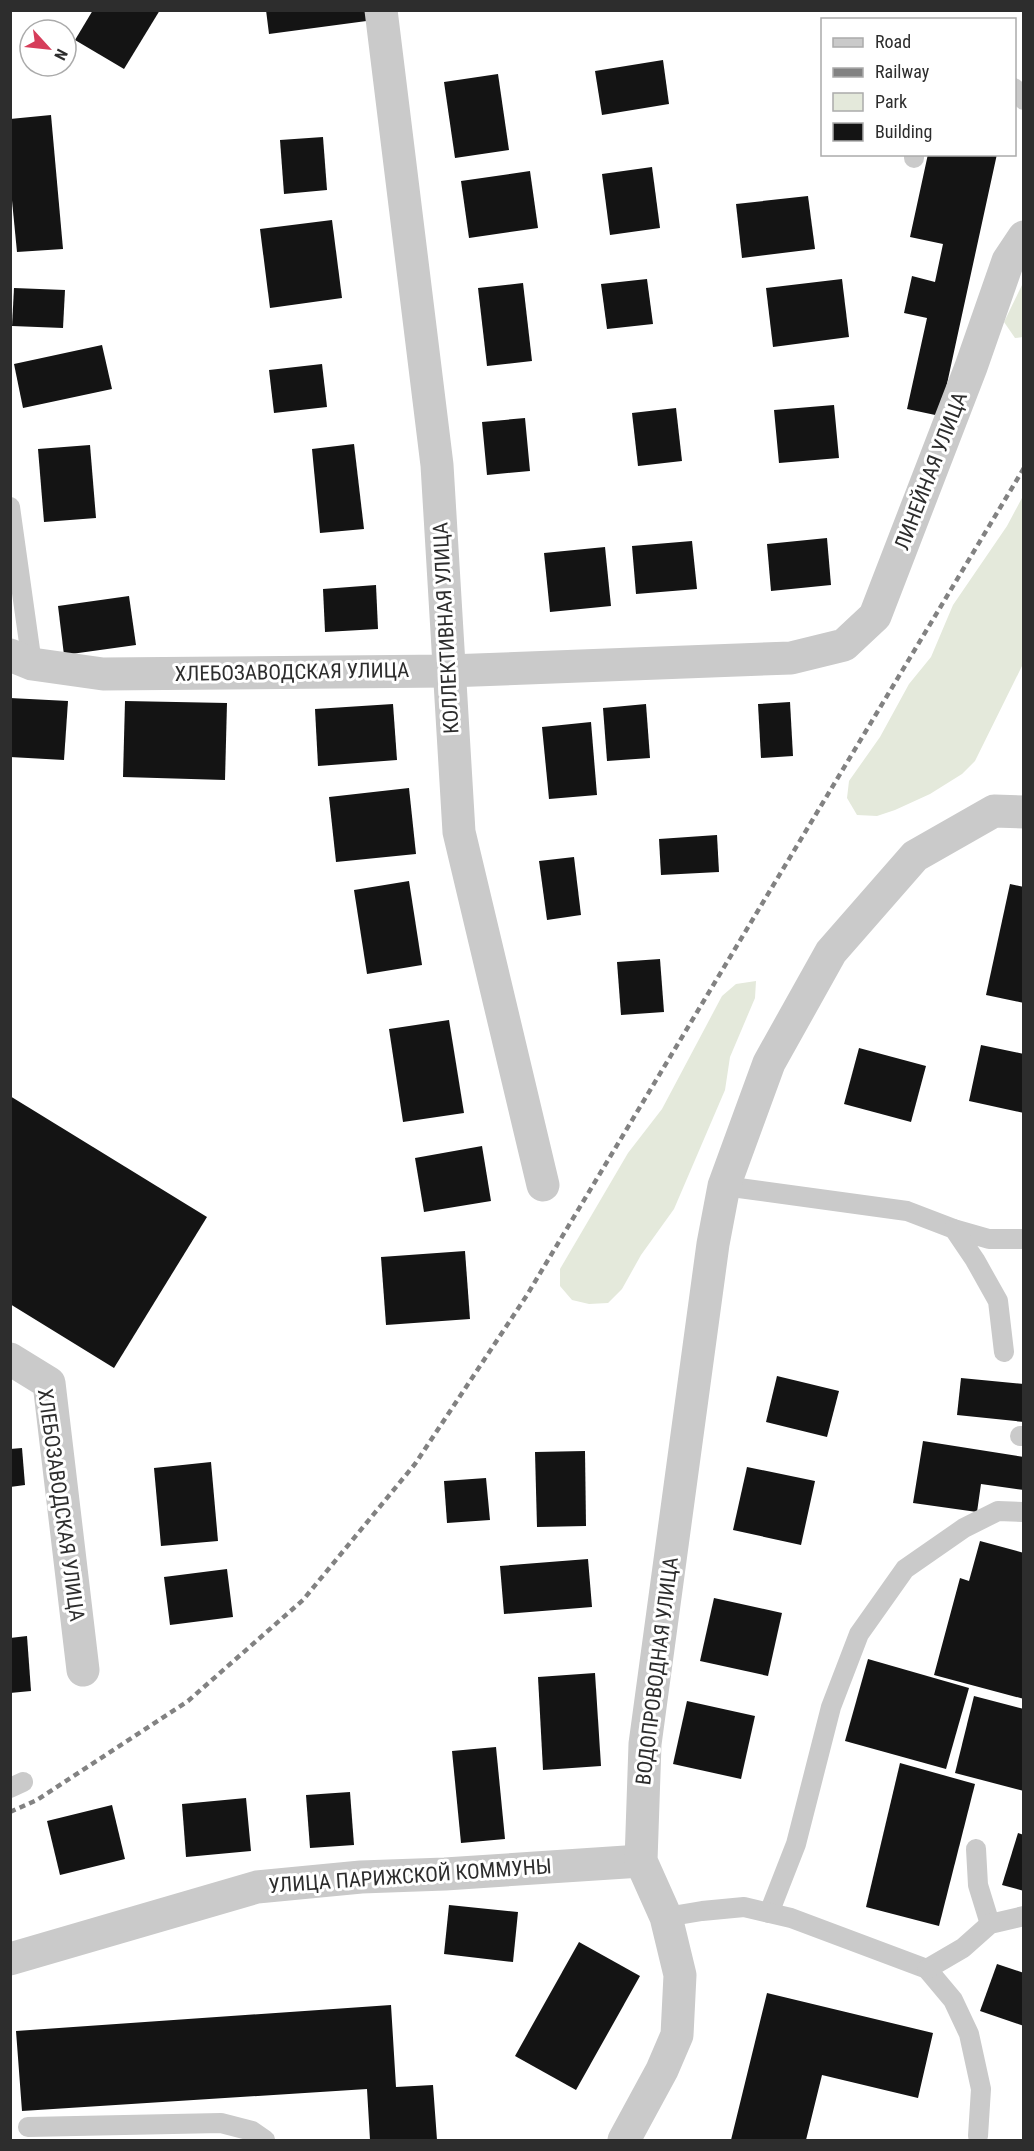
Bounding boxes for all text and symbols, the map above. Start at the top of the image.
north arrow [18,18,78,78]
legend [821,18,1016,156]
text: Road [875,31,911,52]
text: N [50,46,72,63]
text: Railway [875,61,930,82]
text: Park [875,91,907,112]
text: Building [875,121,932,142]
street label: ЛИНЕЙНАЯ УЛИЦА [890,389,972,553]
street label: КОЛЛЕКТИВНАЯ УЛИЦА [428,522,464,734]
street label: ХЛЕБОЗАВОДСКАЯ УЛИЦА [174,658,410,686]
street label: ХЛЕБОЗАВОДСКАЯ УЛИЦА [33,1387,89,1623]
street label: ВОДОПРОВОДНАЯ УЛИЦА [631,1556,683,1786]
street label: УЛИЦА ПАРИЖСКОЙ КОММУНЫ [268,1854,552,1898]

